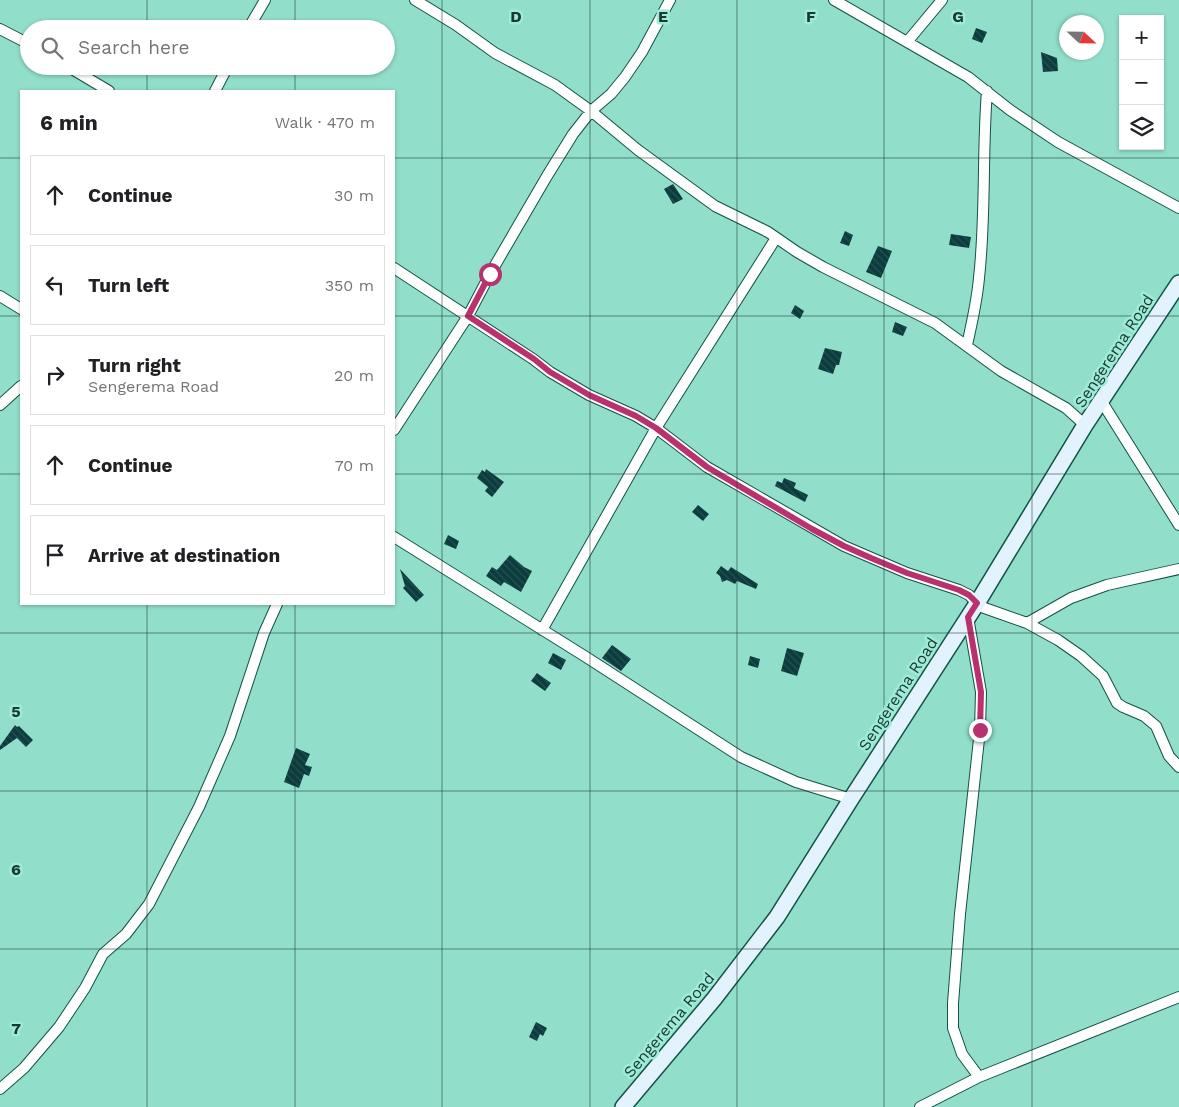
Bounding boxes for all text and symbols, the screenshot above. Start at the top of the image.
text: D [510,7,522,26]
text: E [658,7,668,26]
text: F [806,7,816,26]
text: G [952,7,964,26]
north arrow [1059,15,1104,60]
map controls [1119,15,1164,150]
button: + [1119,15,1164,60]
search box [20,20,395,75]
icon: search [38,34,66,62]
text: Search here [78,36,189,59]
button: − [1119,60,1164,105]
button: layers [1119,105,1164,150]
text: 6 min [40,110,98,135]
text: Walk · 470 m [275,113,375,132]
icon: ahead [41,181,69,209]
text: Continue [88,184,172,207]
text: 30 m [334,186,374,205]
route start [479,263,502,286]
icon: left [41,271,69,299]
text: Turn left [88,274,169,297]
text: 350 m [325,276,374,295]
street label: Sengerema Road [1070,291,1158,411]
text: Turn right [88,354,181,377]
icon: right [41,361,69,389]
text: 20 m [334,366,374,385]
text: Sengerema Road [88,377,219,396]
icon: ahead [41,451,69,479]
text: Continue [88,454,172,477]
text: 70 m [335,456,374,475]
icon: arrive [41,541,69,569]
text: Arrive at destination [88,544,280,567]
street label: Sengerema Road [854,634,942,754]
text: 5 [11,702,21,721]
route end [969,719,992,742]
text: 6 [11,860,21,879]
street label: Sengerema Road [620,969,718,1081]
text: 7 [11,1019,21,1038]

